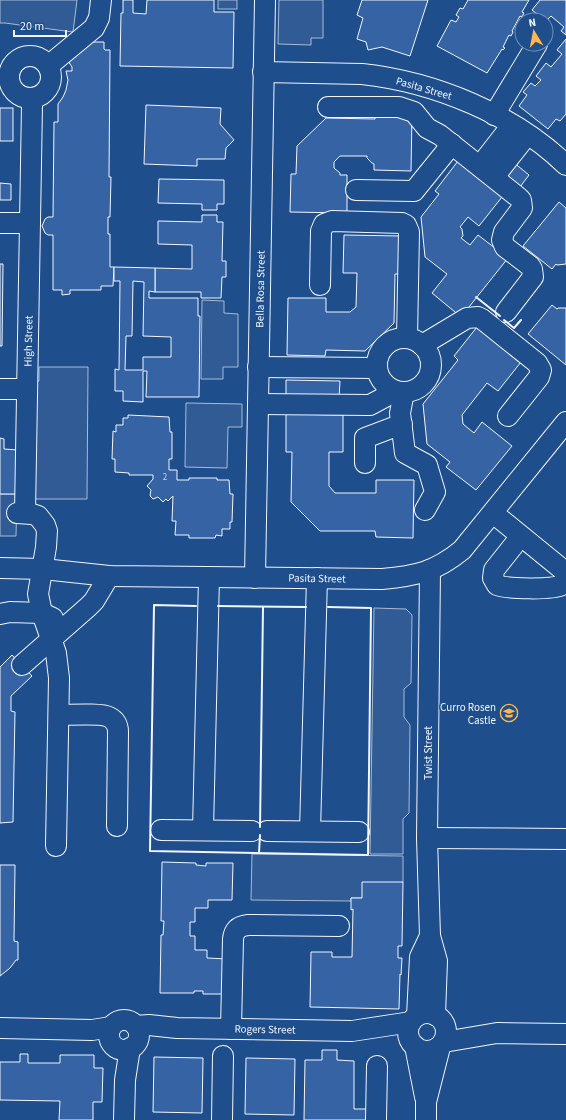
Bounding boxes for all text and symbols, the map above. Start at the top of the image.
scale bar [14,12,66,38]
north arrow [514,12,554,52]
text: N [527,15,537,31]
text: 20 m [20,18,44,35]
street label: Pasita Street [394,73,454,104]
street label: Bella Rosa Street [252,250,269,328]
street label: High Street [21,315,36,367]
house number: 2 [163,471,168,484]
street label: Pasita Street [288,571,346,587]
place label: Curro Rosen Castle [440,700,497,728]
school or university icon: Curro Rosen Castle [499,703,519,723]
street label: Twist Street [421,726,436,780]
street label: Rogers Street [234,1021,296,1038]

